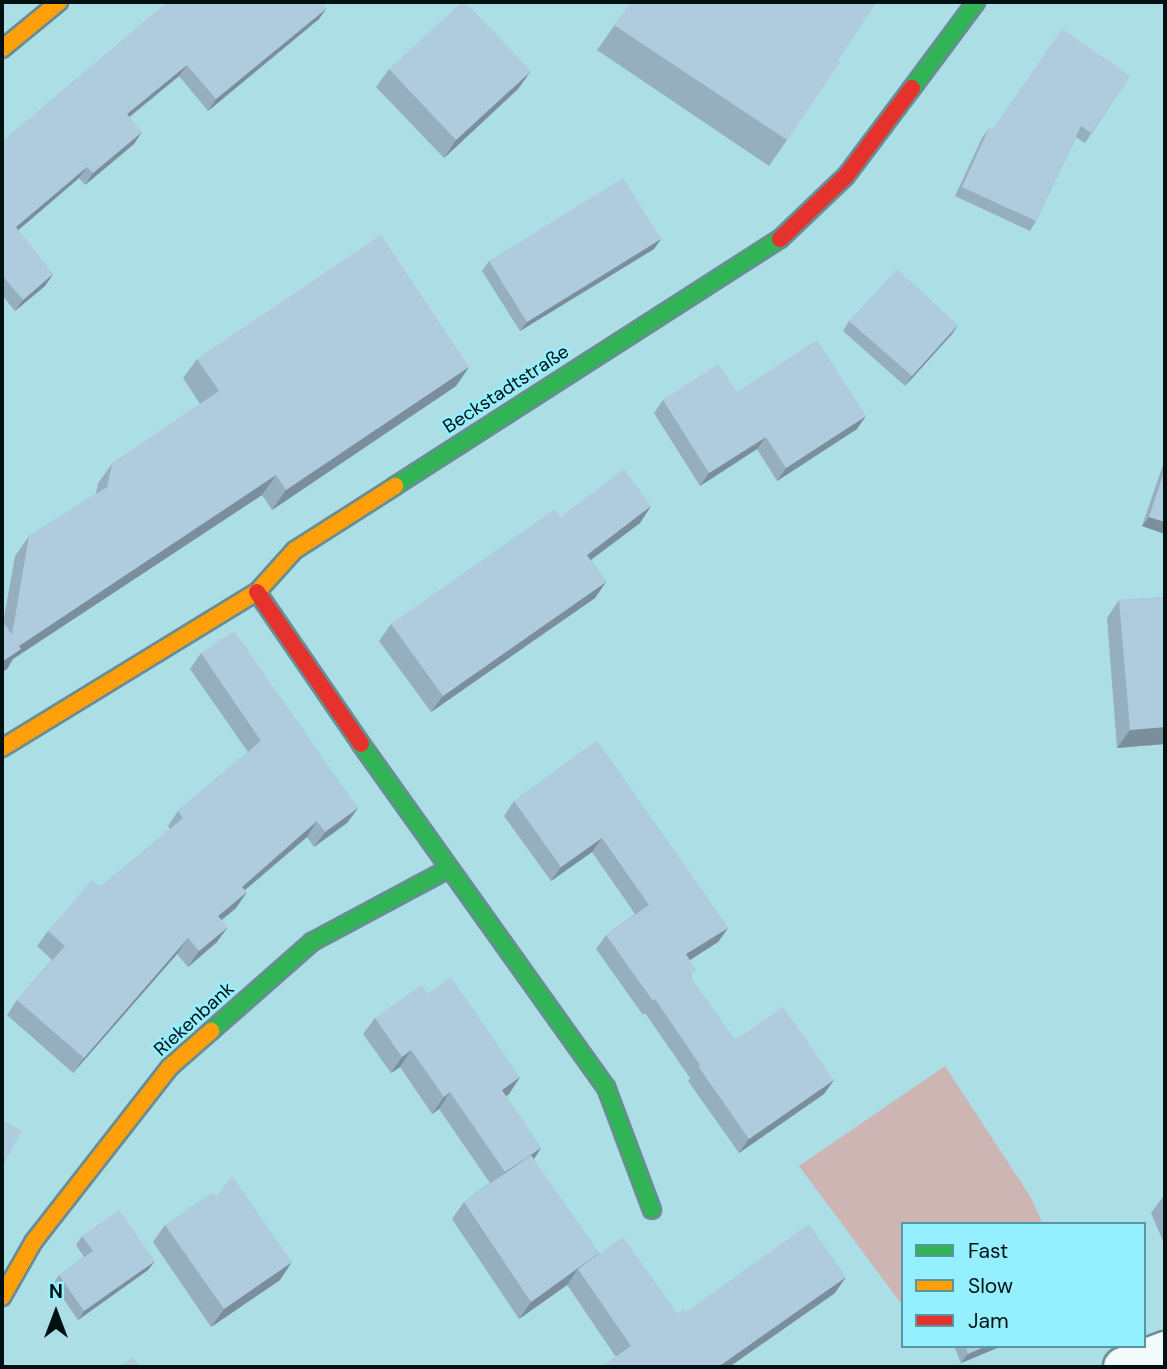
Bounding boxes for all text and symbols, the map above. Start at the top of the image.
street label: Beckstadtstraße [439,340,573,438]
street label: Riekenbank [149,977,239,1061]
legend [901,1222,1146,1348]
text: Fast [968,1237,1008,1265]
text: Slow [968,1272,1013,1300]
north arrow [21,1278,91,1348]
text: N [49,1279,63,1304]
text: Jam [968,1307,1009,1335]

